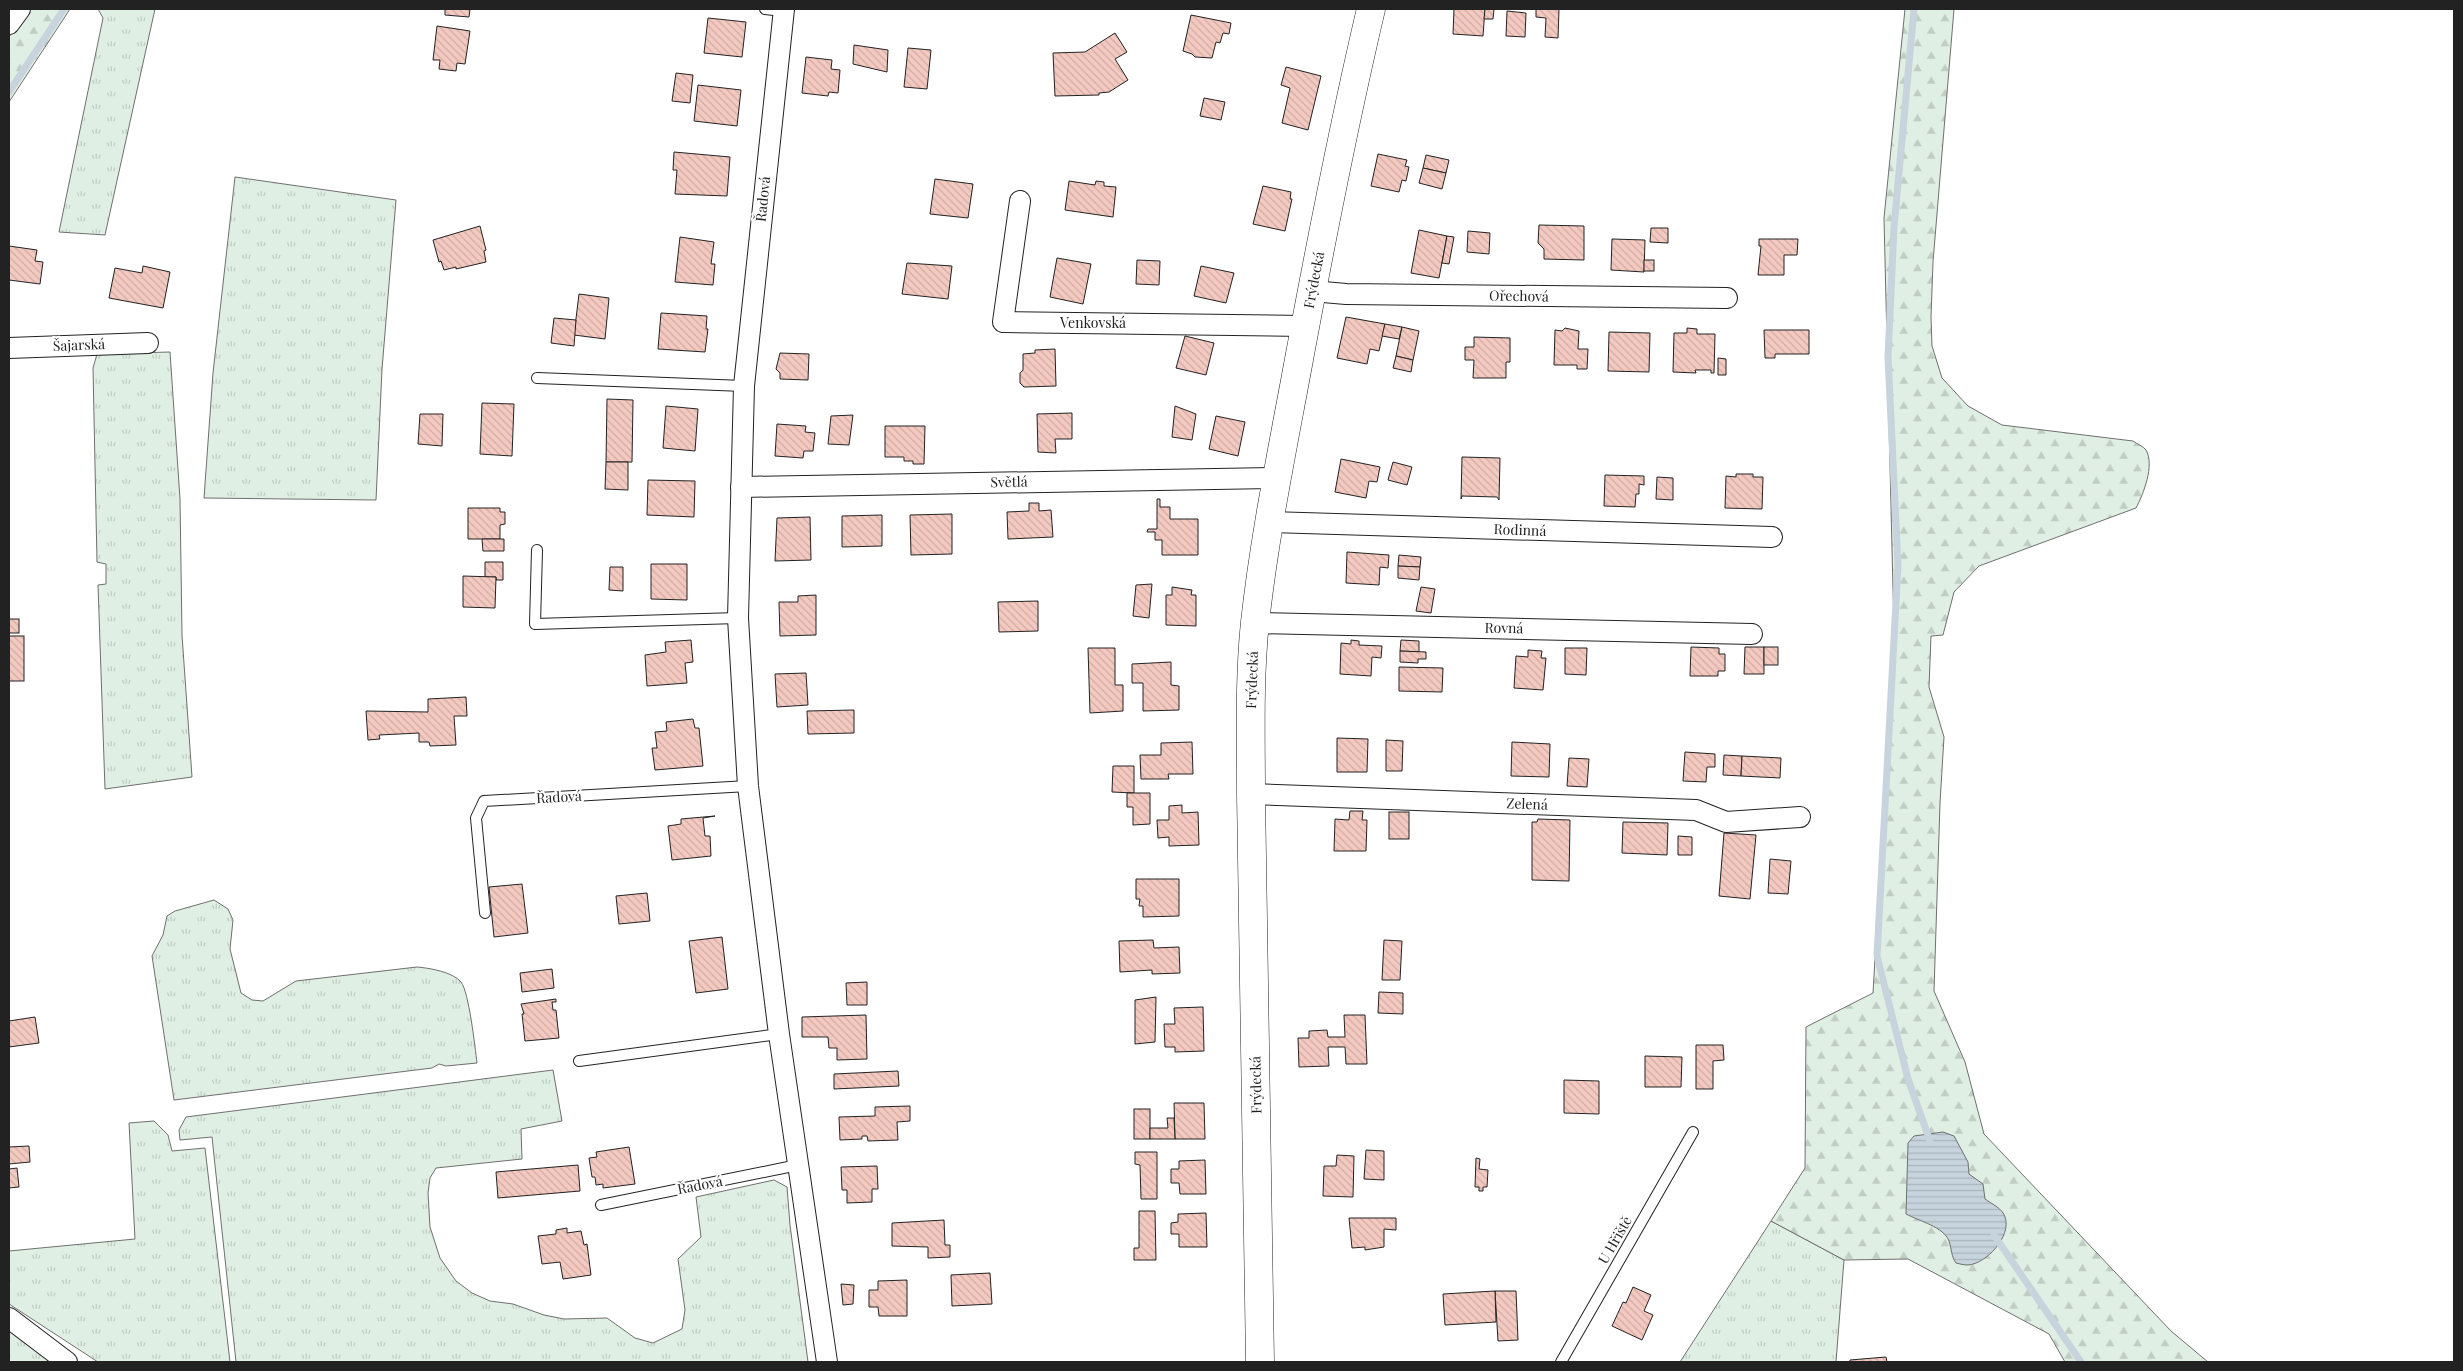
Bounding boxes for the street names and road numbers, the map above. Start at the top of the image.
street label: Řadová [751,175,774,223]
street label: Frýdecká [1299,250,1328,310]
street label: Ořechová [1489,285,1549,306]
street label: Venkovská [1059,313,1126,332]
street label: Šajarská [53,334,105,355]
street label: Světlá [990,472,1028,491]
street label: Rodinná [1493,519,1547,540]
street label: Rovná [1484,618,1524,637]
street label: Frýdecká [1241,651,1262,709]
street label: Řadová [536,786,582,807]
street label: Zelená [1506,793,1548,814]
street label: Frýdecká [1245,1056,1266,1114]
street label: Řadová [676,1171,724,1198]
street label: U Hřiště [1593,1212,1636,1267]

